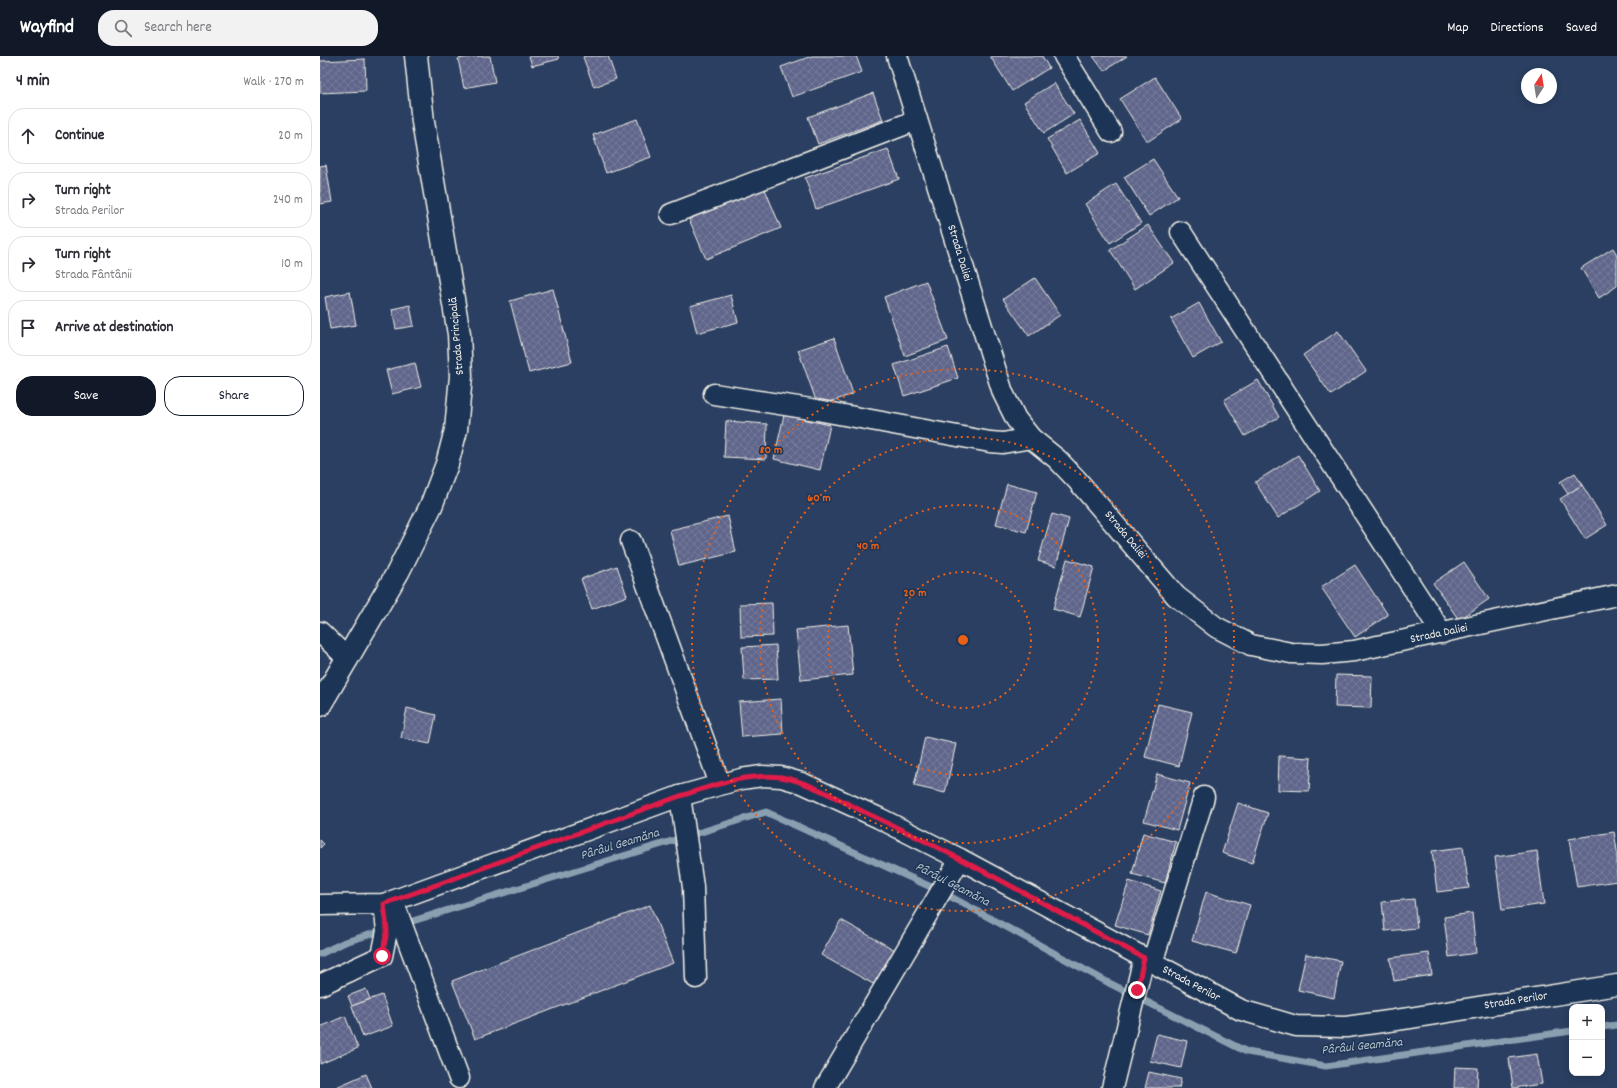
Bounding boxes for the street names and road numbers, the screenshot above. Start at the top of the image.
street label: Strada Daliei [942,223,976,283]
street label: Strada Principală [445,296,469,376]
street label: Strada Daliei [1100,507,1150,563]
street label: Strada Daliei [1409,620,1469,648]
street label: Strada Perilor [1159,962,1224,1007]
street label: Strada Perilor [1483,988,1549,1014]

